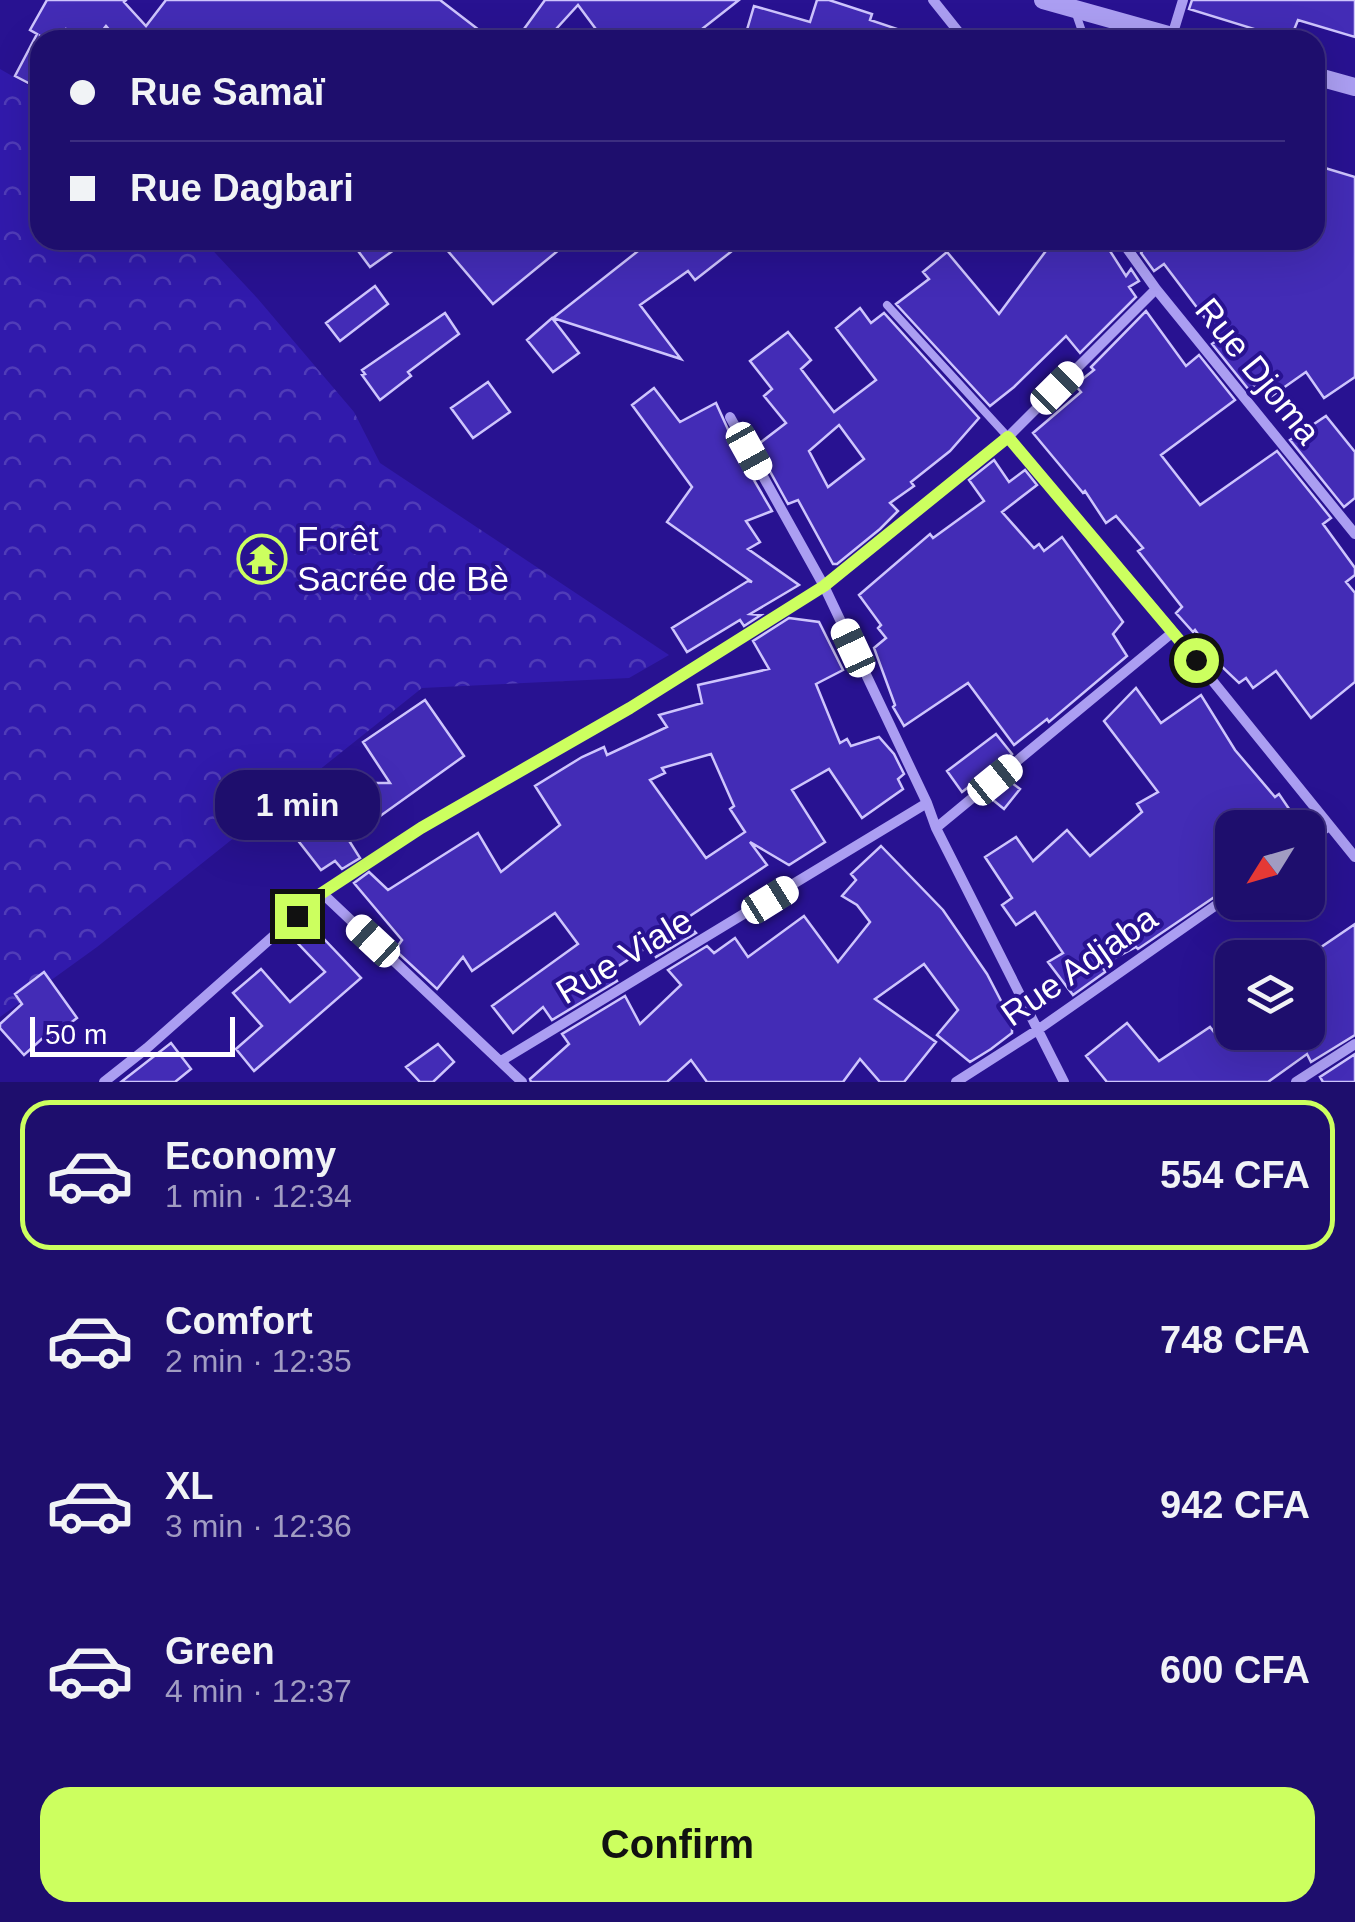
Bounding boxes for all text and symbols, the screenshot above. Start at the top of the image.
text: Rue Samaï [130,71,324,113]
text: Rue Dagbari [130,167,354,209]
street label: Rue Djoma [1188,290,1329,451]
car [1025,356,1089,420]
car [721,417,777,485]
place label: Forêt Sacrée de Bè [297,519,509,598]
temple icon: Forêt Sacrée de Bè [236,533,288,585]
car [827,614,879,682]
route start [1174,638,1219,683]
car [962,749,1028,811]
callout: 1 min [214,771,380,841]
text: 1 min [256,787,339,823]
north arrow [1215,810,1325,920]
map controls [1215,810,1325,1050]
car [737,871,803,929]
route end [275,894,320,939]
street label: Rue Adjaba [993,897,1164,1033]
street label: Rue Viale [549,900,699,1011]
car [341,910,405,972]
button: layers [1215,940,1325,1050]
scale bar [30,1012,235,1056]
text: 50 m [45,1019,107,1050]
icon: car [45,1130,135,1220]
text: Economy [165,1135,336,1177]
text: 554 CFA [1160,1154,1310,1196]
text: 1 min · 12:34 [165,1178,352,1214]
icon: car [45,1295,135,1385]
text: Comfort [165,1300,313,1342]
text: 748 CFA [1160,1319,1310,1361]
text: 2 min · 12:35 [165,1343,352,1379]
icon: car [45,1460,135,1550]
text: XL [165,1465,214,1507]
text: 942 CFA [1160,1484,1310,1526]
text: 3 min · 12:36 [165,1508,352,1544]
icon: car [45,1625,135,1715]
text: Green [165,1630,275,1672]
text: 600 CFA [1160,1649,1310,1691]
text: 4 min · 12:37 [165,1673,352,1709]
button: Confirm [40,1787,1315,1902]

